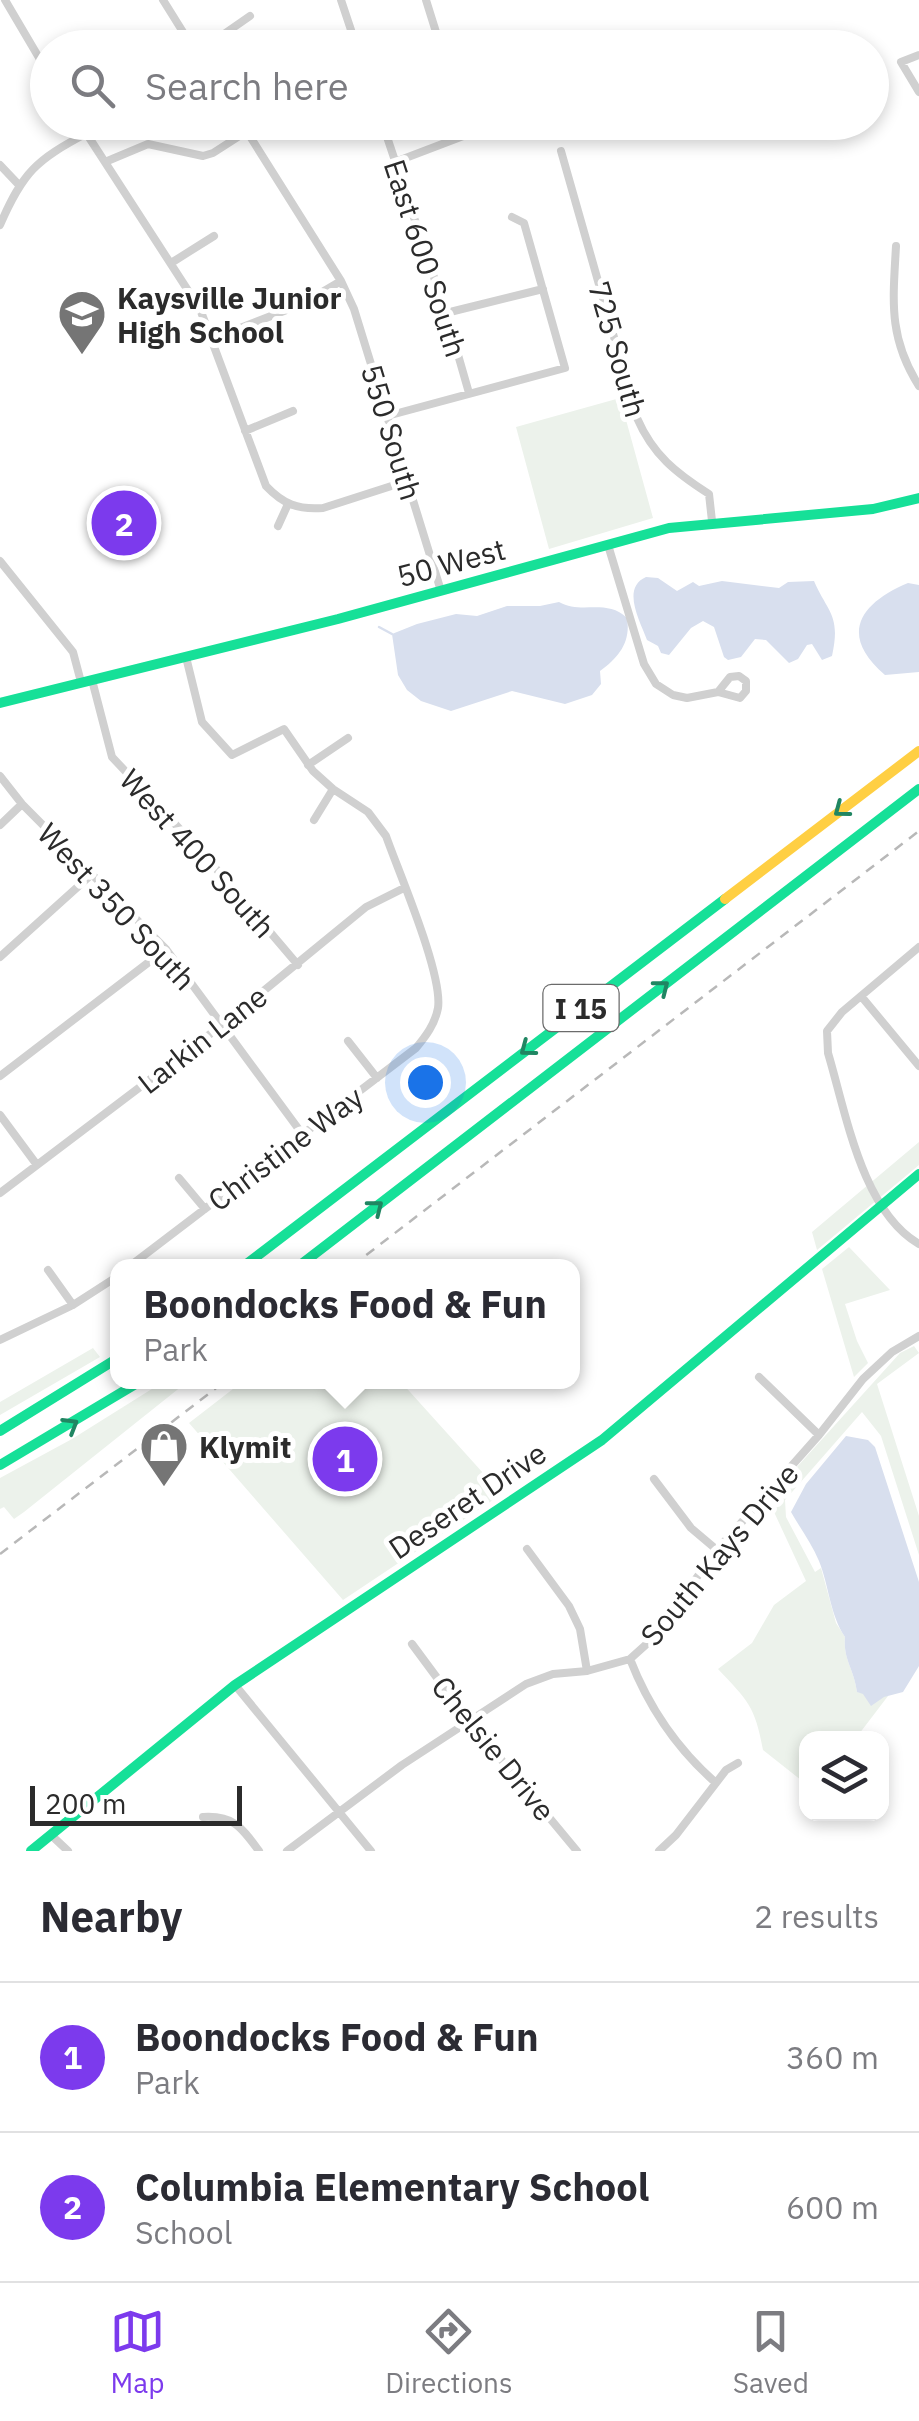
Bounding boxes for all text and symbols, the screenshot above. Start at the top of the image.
search box [30,30,889,140]
icon: search [65,58,120,113]
text: Search here [145,61,349,110]
street label: East 600 South [376,154,476,362]
street label: 725 South [580,276,656,422]
place label: Kaysville Junior High School [117,278,342,351]
school or university icon: Kaysville Junior High School [56,288,108,356]
street label: 550 South [353,359,431,505]
pin: 2 [92,486,156,560]
street label: 50 West [392,529,510,595]
street label: West 400 South [112,760,284,946]
one-way arrow [834,798,852,815]
street label: West 350 South [30,814,204,998]
street label: Larkin Lane [129,976,275,1102]
one-way arrow [651,982,669,999]
road number: I 15 [544,985,618,1031]
one-way arrow [520,1038,538,1055]
your location [400,1057,451,1108]
street label: Christine Way [200,1077,370,1219]
one-way arrow [365,1201,383,1219]
popup [110,1259,580,1389]
text: Boondocks Food & Fun [143,1279,547,1328]
text: Park [143,1328,208,1370]
one-way arrow [60,1418,78,1437]
shop icon: Klymit [138,1420,190,1488]
pin: 1 [312,1422,378,1496]
place label: Klymit [199,1427,291,1466]
street label: Deseret Drive [381,1433,553,1567]
street label: South Kays Drive [631,1455,807,1653]
street label: Chelsie Drive [424,1667,564,1829]
map controls [799,1731,889,1821]
button: layers [799,1731,889,1821]
scale bar [30,1781,242,1826]
text: 200 m [45,1785,126,1822]
text: Nearby [40,1889,182,1944]
text: 2 results [754,1895,879,1937]
text: Boondocks Food & Fun [135,2012,539,2061]
text: 1 [63,2036,82,2078]
text: 360 m [786,2036,879,2078]
text: Park [135,2061,200,2103]
text: Columbia Elementary School [135,2162,649,2211]
text: 2 [63,2186,82,2228]
text: 600 m [786,2186,879,2228]
text: School [135,2211,232,2253]
tab: Map [110,2304,165,2401]
tab: Directions [385,2304,513,2401]
tab: Saved [733,2304,809,2401]

